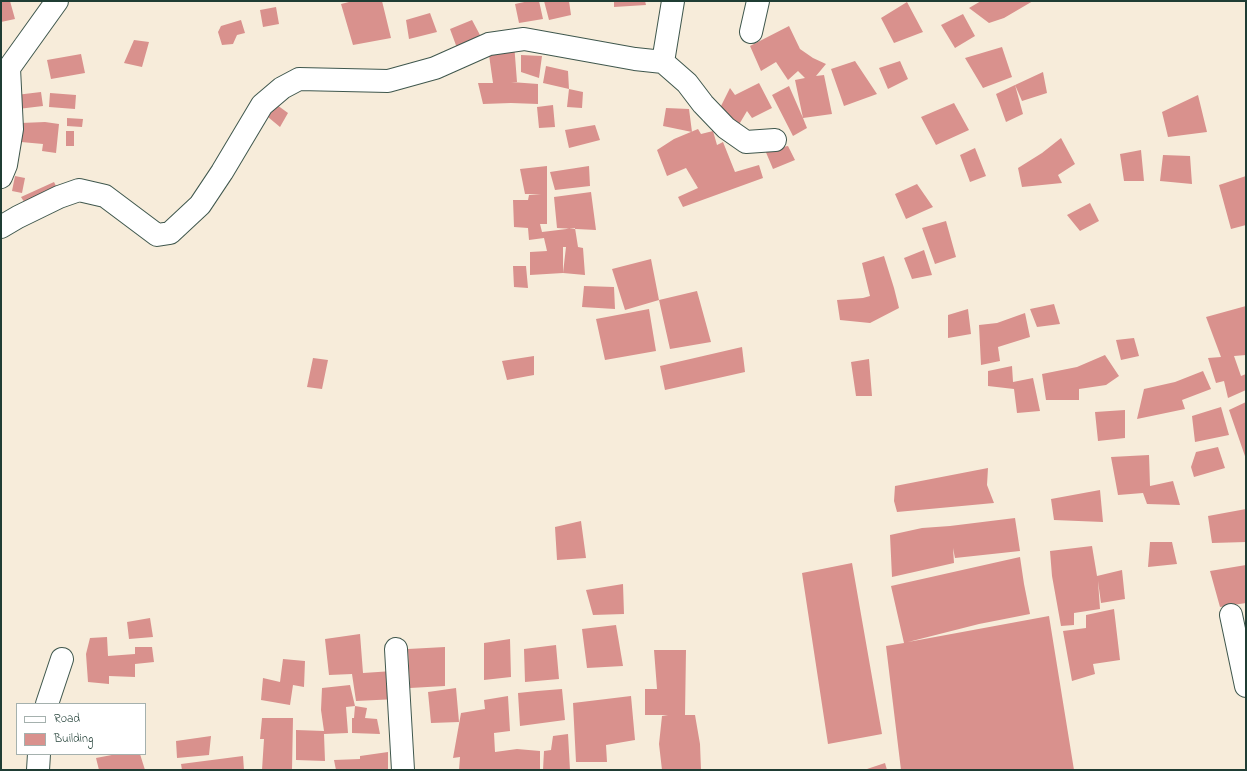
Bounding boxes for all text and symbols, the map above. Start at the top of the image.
legend [16,703,146,755]
text: Road [54,710,80,728]
text: Building [54,730,93,748]

